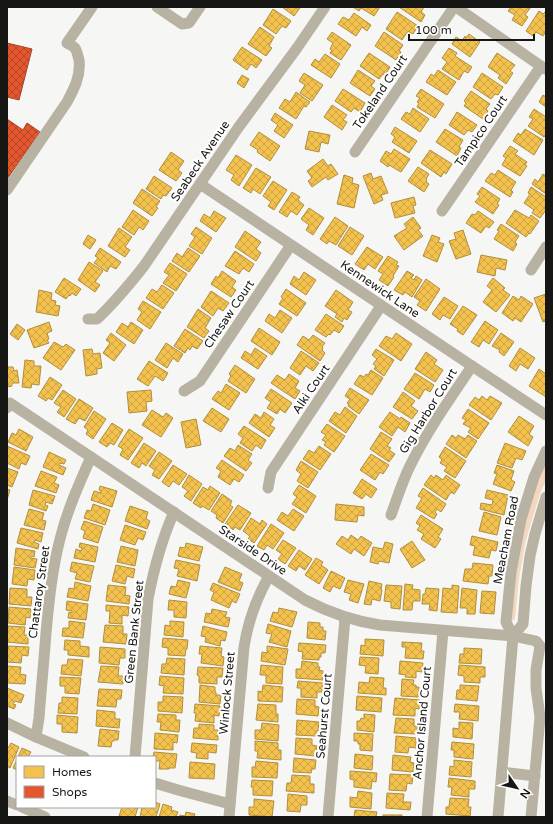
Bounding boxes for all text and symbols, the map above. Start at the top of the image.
scale bar [409,16,534,42]
text: 100 m [415,23,452,37]
street label: Tokeland Court [350,52,410,132]
street label: Tampico Court [452,92,510,169]
street label: Seabeck Avenue [168,118,232,204]
street label: Kennewick Lane [338,257,422,321]
street label: Chesaw Court [201,277,257,351]
street label: Alki Court [289,361,333,416]
street label: Gig Harbor Court [396,366,460,456]
street label: Meacham Road [491,495,521,585]
street label: Starside Drive [216,522,290,578]
street label: Chattaroy Street [26,544,53,639]
street label: Green Bank Street [122,579,146,684]
street label: Winlock Street [216,651,238,735]
street label: Anchor Island Court [410,665,434,780]
street label: Seahurst Court [313,672,335,759]
legend [16,756,156,808]
text: Homes [52,765,92,779]
north arrow [497,768,537,808]
text: Shops [52,785,87,799]
text: N [517,786,533,801]

